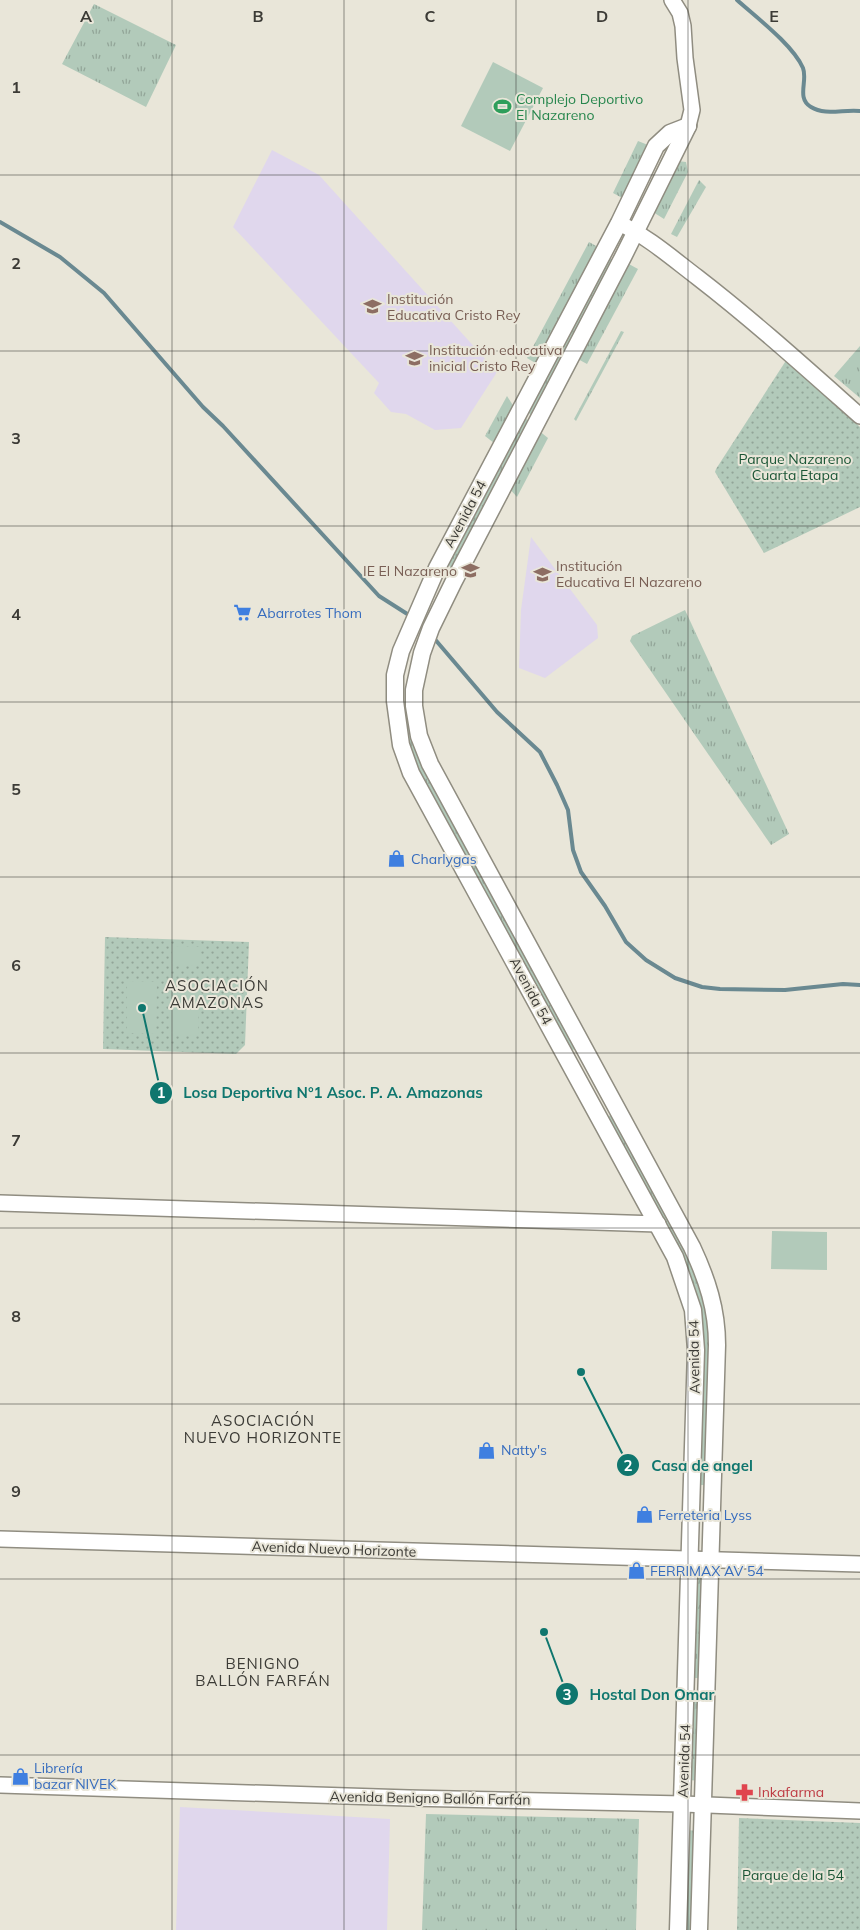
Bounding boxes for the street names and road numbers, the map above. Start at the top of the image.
street label: Avenida 54 [440,477,491,551]
street label: Avenida 54 [506,954,557,1028]
street label: Avenida 54 [684,1319,704,1394]
street label: Avenida Nuevo Horizonte [251,1537,417,1561]
street label: Avenida 54 [674,1723,694,1798]
street label: Avenida Benigno Ballón Farfán [329,1787,531,1809]

